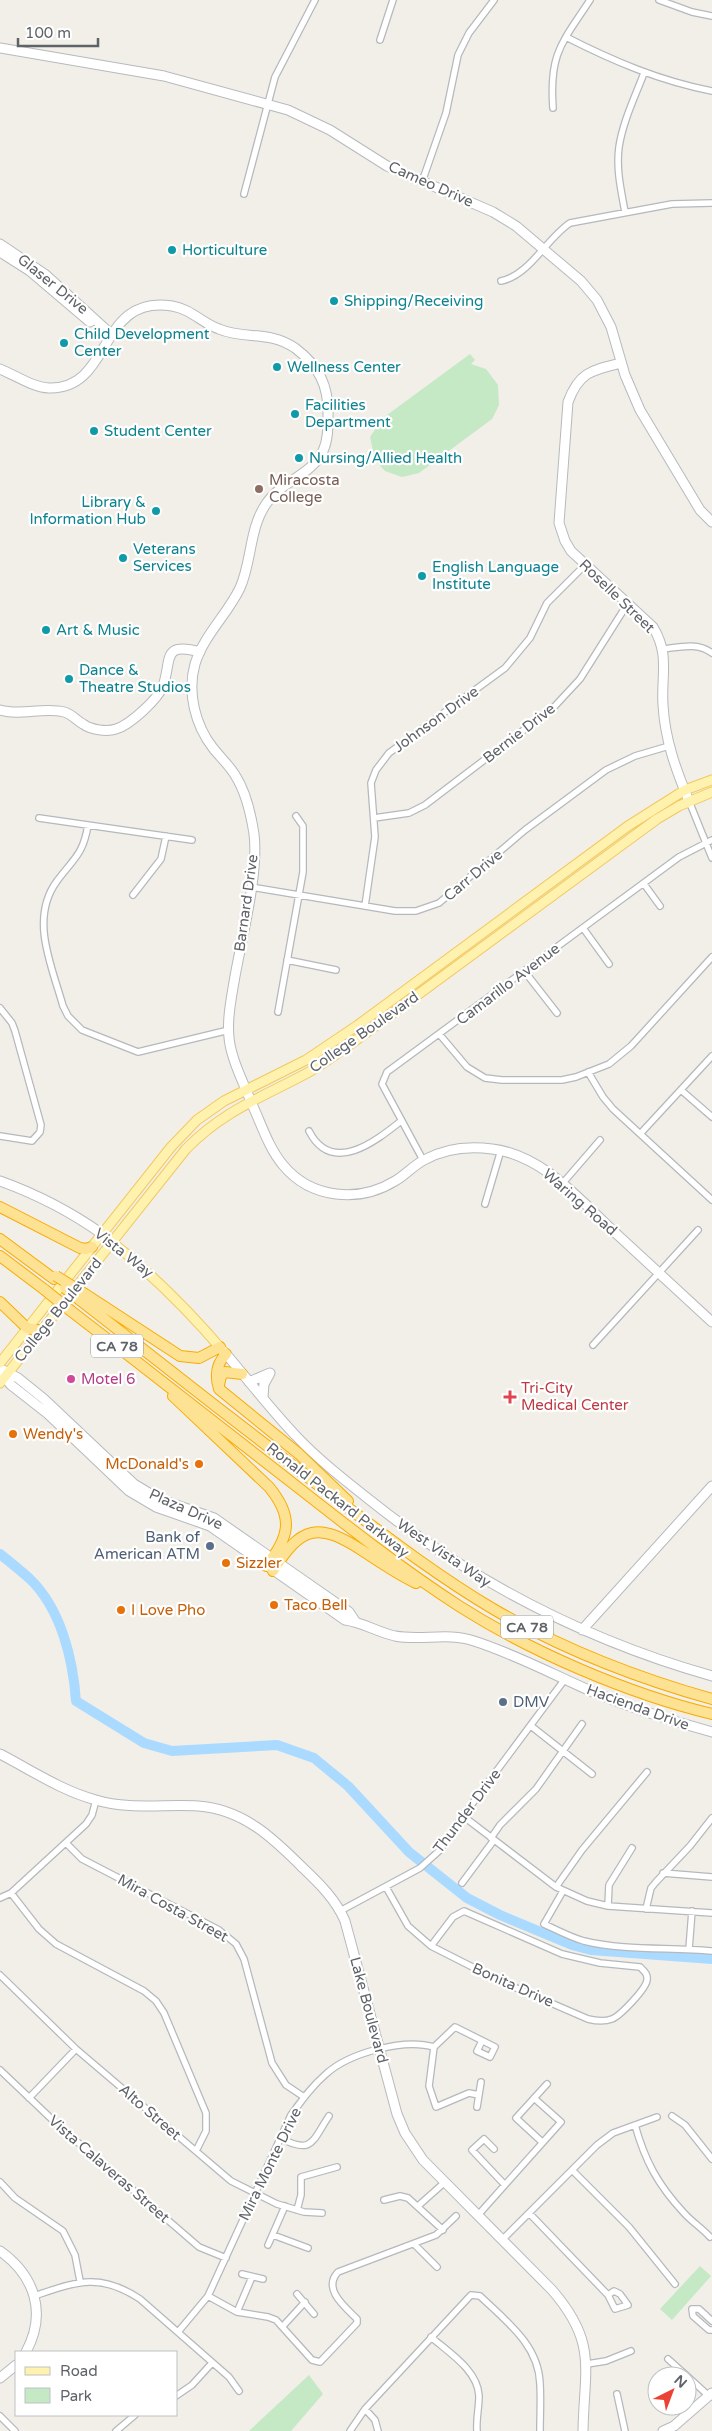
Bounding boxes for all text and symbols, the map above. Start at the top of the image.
scale bar [18,15,98,47]
text: 100 m [25,24,71,42]
street label: Cameo Drive [386,157,476,211]
place label: Horticulture [182,241,267,259]
marker: Horticulture [166,244,178,256]
street label: Glaser Drive [14,250,92,318]
place label: Shipping/Receiving [344,292,484,310]
marker: Shipping/Receiving [328,295,340,307]
place label: Child Development Center [74,325,210,360]
marker: Child Development Center [58,337,70,349]
place label: Wellness Center [287,358,401,376]
marker: Wellness Center [271,361,283,373]
place label: Facilities Department [305,396,391,431]
marker: Facilities Department [289,408,301,420]
place label: Student Center [104,422,212,440]
marker: Student Center [88,425,100,437]
place label: Nursing/Allied Health [309,449,462,467]
marker: Nursing/Allied Health [293,452,305,464]
place label: Miracosta College [269,471,340,506]
marker: Miracosta College [253,483,265,495]
place label: Library & Information Hub [29,493,146,528]
marker: Library & Information Hub [150,505,162,517]
place label: Veterans Services [133,540,196,575]
marker: Veterans Services [117,552,129,564]
street label: Roselle Street [575,555,659,637]
place label: English Language Institute [432,558,559,593]
marker: English Language Institute [416,570,428,582]
place label: Art & Music [56,621,140,639]
marker: Art & Music [40,624,52,636]
place label: Dance & Theatre Studios [79,661,191,696]
marker: Dance & Theatre Studios [63,673,75,685]
street label: Johnson Drive [390,682,482,756]
street label: Bernie Drive [479,699,559,767]
street label: Carr Drive [440,845,506,905]
street label: Barnard Drive [230,853,262,953]
street label: Camarillo Avenue [453,939,563,1029]
street label: College Boulevard [306,988,422,1076]
street label: Waring Road [539,1165,621,1239]
street label: Vista Way [91,1224,157,1282]
street label: College Boulevard [10,1254,106,1366]
road number: CA 78 [91,1334,143,1358]
place label: Motel 6 [81,1370,136,1388]
marker: Motel 6 [65,1373,77,1385]
place label: Tri-City Medical Center [521,1379,629,1414]
marker: Tri-City Medical Center [503,1390,517,1404]
place label: Wendy's [23,1425,83,1443]
marker: Wendy's [7,1428,19,1440]
street label: Ronald Packard Parkway [263,1439,413,1561]
place label: McDonald's [105,1455,189,1473]
marker: McDonald's [193,1458,205,1470]
street label: Plaza Drive [146,1485,226,1533]
street label: West Vista Way [393,1515,495,1591]
place label: Bank of American ATM [94,1528,200,1563]
marker: Bank of American ATM [204,1540,216,1552]
place label: Sizzler [236,1554,282,1572]
marker: Sizzler [220,1557,232,1569]
place label: Taco Bell [284,1596,348,1614]
marker: Taco Bell [268,1599,280,1611]
place label: I Love Pho [131,1601,205,1619]
marker: I Love Pho [115,1604,127,1616]
road number: CA 78 [501,1615,553,1638]
street label: Hacienda Drive [584,1680,692,1734]
place label: DMV [513,1693,550,1711]
marker: DMV [497,1696,509,1708]
street label: Thunder Drive [429,1765,505,1857]
street label: Mira Costa Street [115,1870,232,1946]
street label: Lake Boulevard [346,1955,392,2065]
street label: Bonita Drive [469,1959,557,2011]
street label: Alto Street [115,2080,185,2144]
street label: Mira Monte Drive [235,2105,305,2223]
street label: Vista Calaveras Street [45,2112,173,2227]
legend [15,2351,178,2416]
text: Road [60,2362,98,2380]
north arrow [647,2366,697,2416]
text: N [670,2372,690,2392]
text: Park [60,2387,92,2405]

